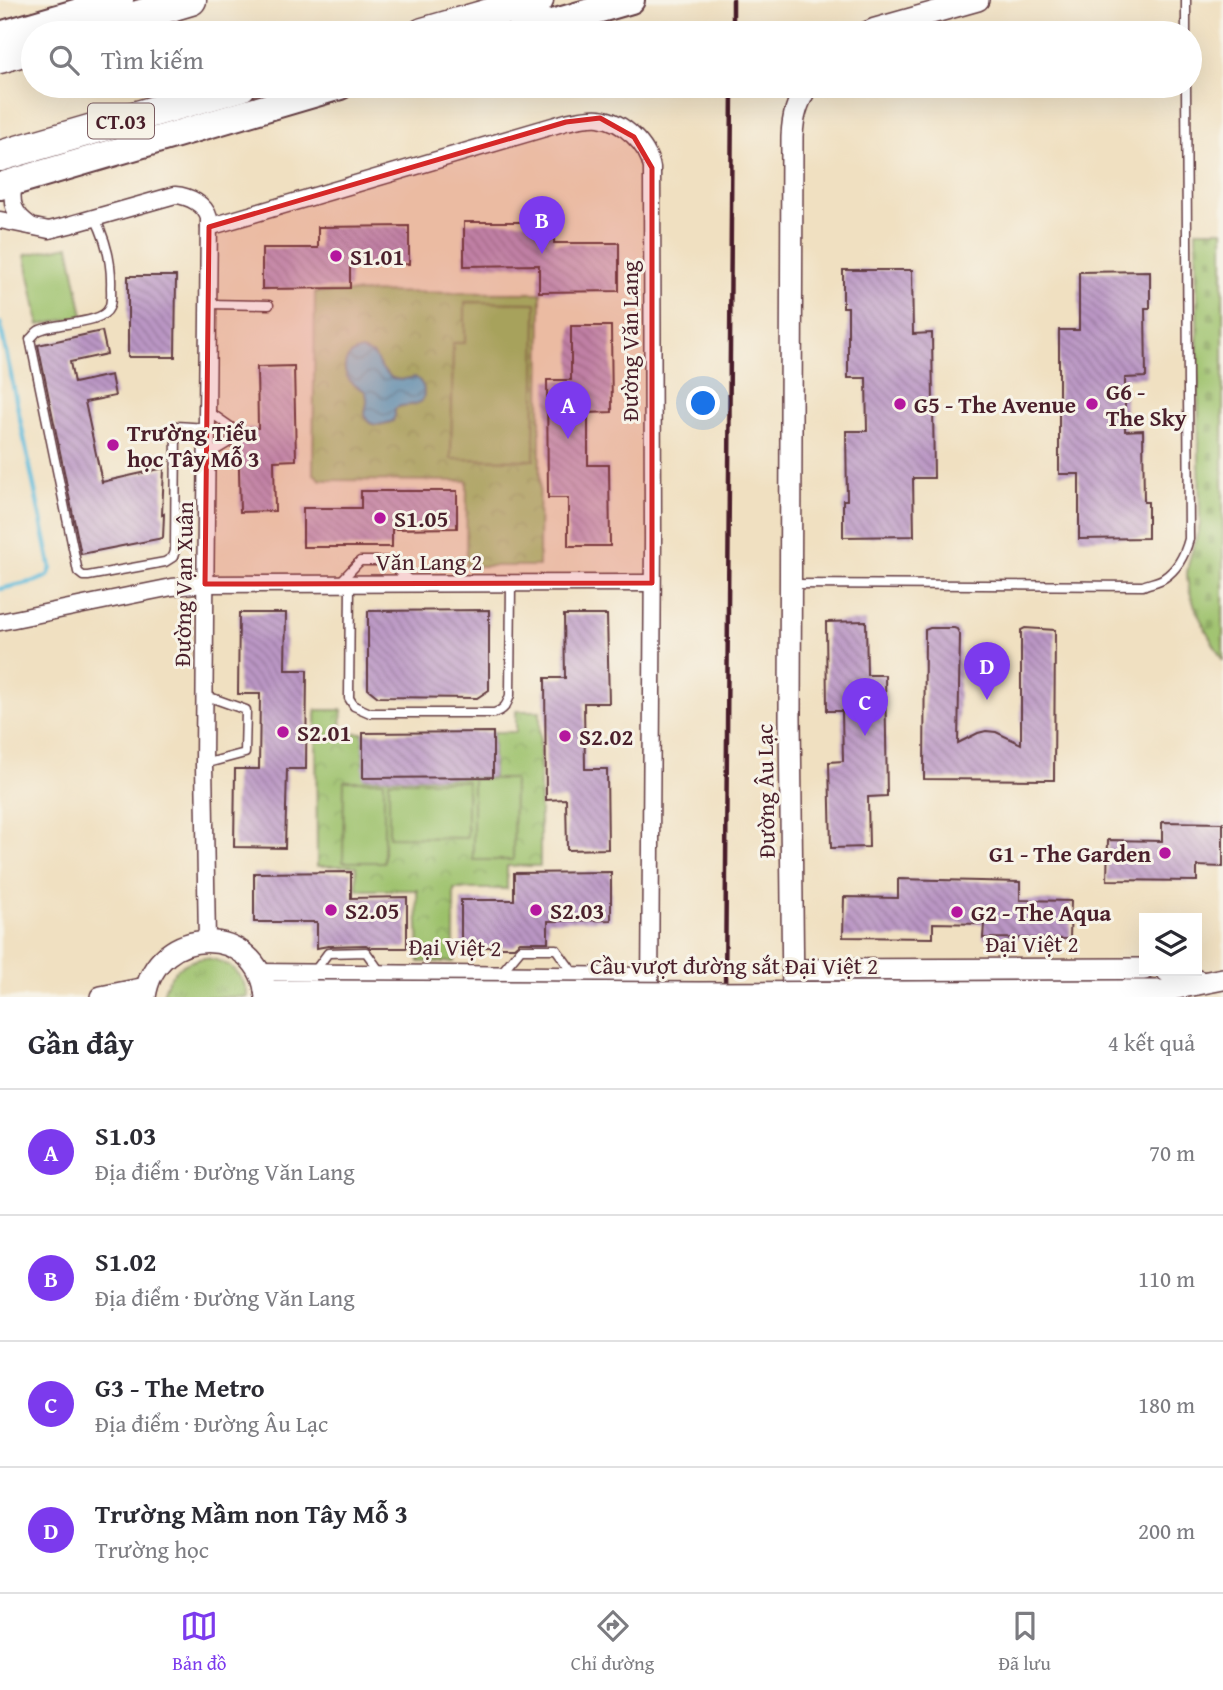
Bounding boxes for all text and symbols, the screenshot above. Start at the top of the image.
search box [21,21,1202,98]
text: Tìm kiếm [101,40,204,79]
icon: search [45,41,83,79]
road number: CT.03 [88,104,154,138]
pin: B [519,196,565,254]
place label: S1.01 [350,240,404,273]
marker: S1.01 [328,248,344,264]
street label: Đường Văn Lang [613,260,646,422]
place label: G6 - The Sky [1106,375,1187,434]
pin: A [545,381,591,439]
your location [686,386,720,420]
place label: G5 - The Avenue [914,388,1076,421]
marker: G5 - The Avenue [892,396,908,412]
marker: G6 - The Sky [1084,396,1100,412]
place label: Trường Tiểu học Tây Mỗ 3 [127,416,260,475]
marker: Trường Tiểu học Tây Mỗ 3 [105,437,121,453]
street label: Đường Vạn Xuân [165,501,201,667]
place label: S1.05 [394,502,448,535]
marker: S1.05 [372,510,388,526]
street label: Văn Lang 2 [376,545,482,578]
pin: D [964,642,1010,700]
pin: C [842,678,888,736]
place label: S2.01 [297,716,351,749]
place label: S2.02 [579,720,633,753]
street label: Đường Âu Lạc [747,723,783,859]
marker: S2.01 [275,724,291,740]
marker: S2.02 [557,728,573,744]
place label: G1 - The Garden [989,837,1151,870]
marker: G1 - The Garden [1157,845,1173,861]
place label: S2.05 [345,894,399,927]
place label: S2.03 [550,894,604,927]
place label: G2 - The Aqua [971,896,1112,929]
marker: S2.05 [323,902,339,918]
marker: S2.03 [528,902,544,918]
marker: G2 - The Aqua [949,904,965,920]
map controls [1139,913,1202,976]
button: layers [1139,913,1202,976]
street label: Đại Việt 2 [986,927,1078,960]
street label: Đại Việt 2 [408,930,502,964]
street label: Cầu vượt đường sắt Đại Việt 2 [590,949,878,982]
text: Gần đây [28,1021,134,1065]
text: 4 kết quả [1108,1026,1195,1059]
text: S1.03 [95,1116,156,1155]
text: A [44,1136,58,1169]
text: 70 m [1149,1136,1195,1169]
text: Địa điểm · Đường Văn Lang [95,1155,355,1188]
text: S1.02 [95,1242,156,1281]
text: B [44,1262,58,1295]
text: 110 m [1138,1262,1195,1295]
text: Địa điểm · Đường Văn Lang [95,1281,355,1314]
text: G3 - The Metro [95,1368,265,1407]
text: C [44,1388,58,1421]
text: 180 m [1138,1388,1195,1421]
text: Địa điểm · Đường Âu Lạc [95,1407,328,1440]
text: Trường Mầm non Tây Mỗ 3 [95,1494,408,1533]
text: D [44,1514,58,1547]
text: 200 m [1138,1514,1195,1547]
text: Trường học [95,1533,209,1566]
tab: Bản đồ [172,1607,227,1677]
tab: Chỉ đường [571,1607,654,1677]
tab: Đã lưu [998,1607,1051,1677]

